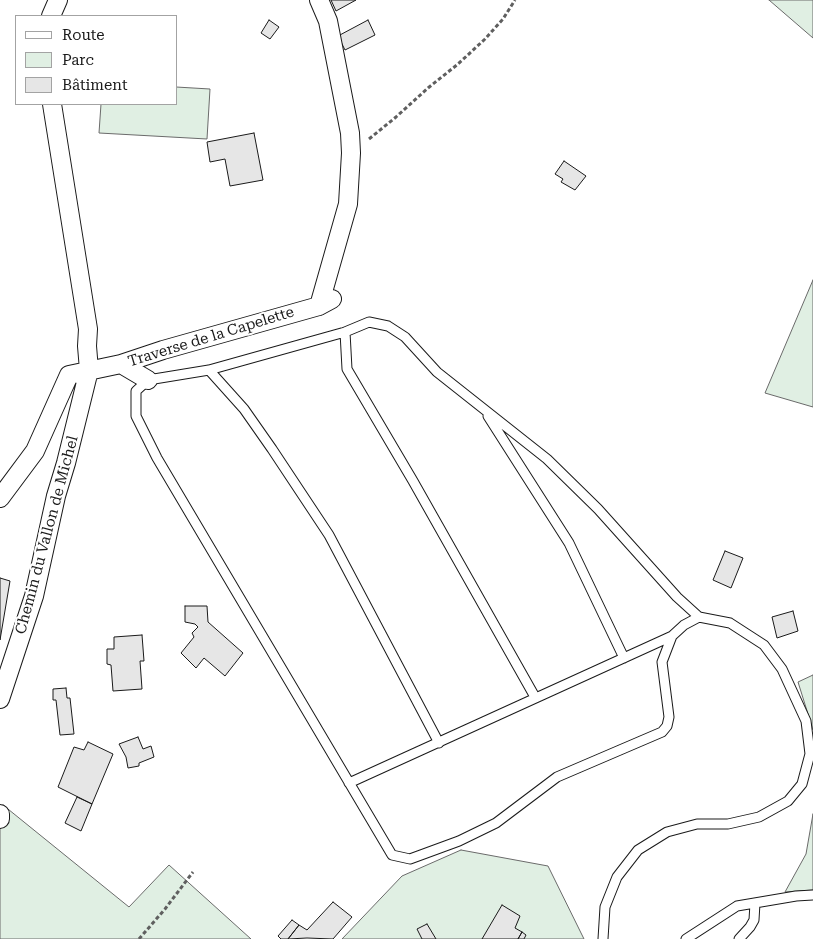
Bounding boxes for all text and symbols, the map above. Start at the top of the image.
legend [15,15,178,105]
text: Route [62,26,104,44]
text: Parc [62,51,94,69]
text: Bâtiment [62,76,128,94]
street label: Traverse de la Capelette [126,303,296,371]
street label: Chemin du Vallon de Michel [12,434,82,636]

